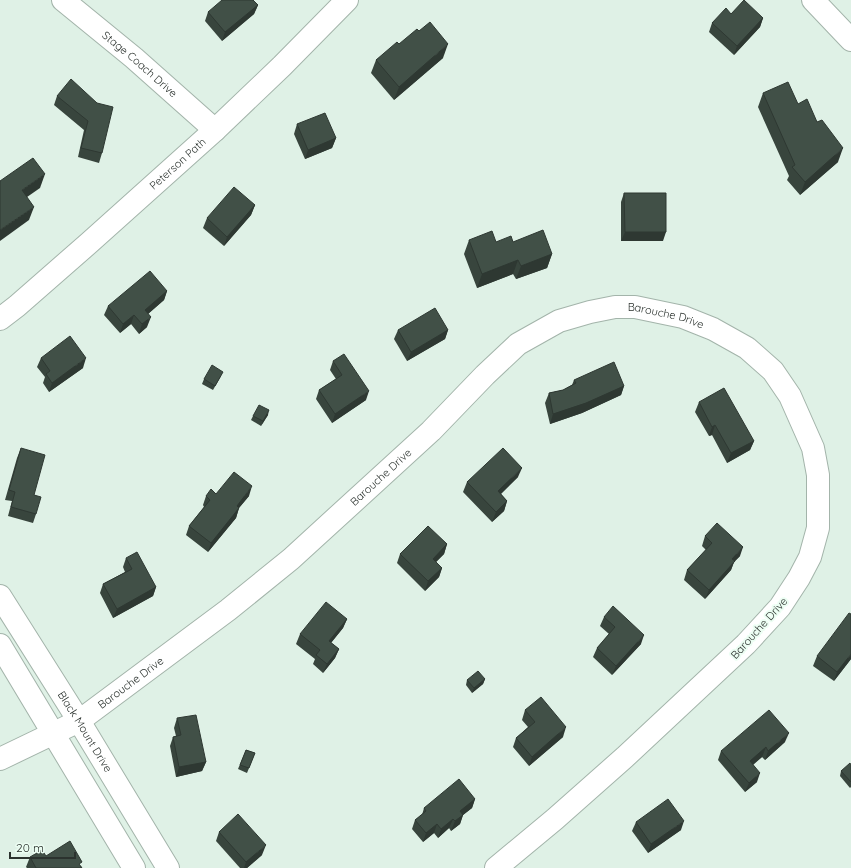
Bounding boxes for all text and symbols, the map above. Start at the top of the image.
street label: Stage Coach Drive [99,28,180,100]
street label: Peterson Path [146,135,209,193]
street label: Barouche Drive [628,300,706,332]
street label: Barouche Drive [347,445,414,509]
street label: Barouche Drive [728,594,790,662]
street label: Barouche Drive [95,654,166,712]
street label: Black Mount Drive [55,688,115,775]
scale bar [10,834,75,860]
text: 20 m [16,840,44,855]

